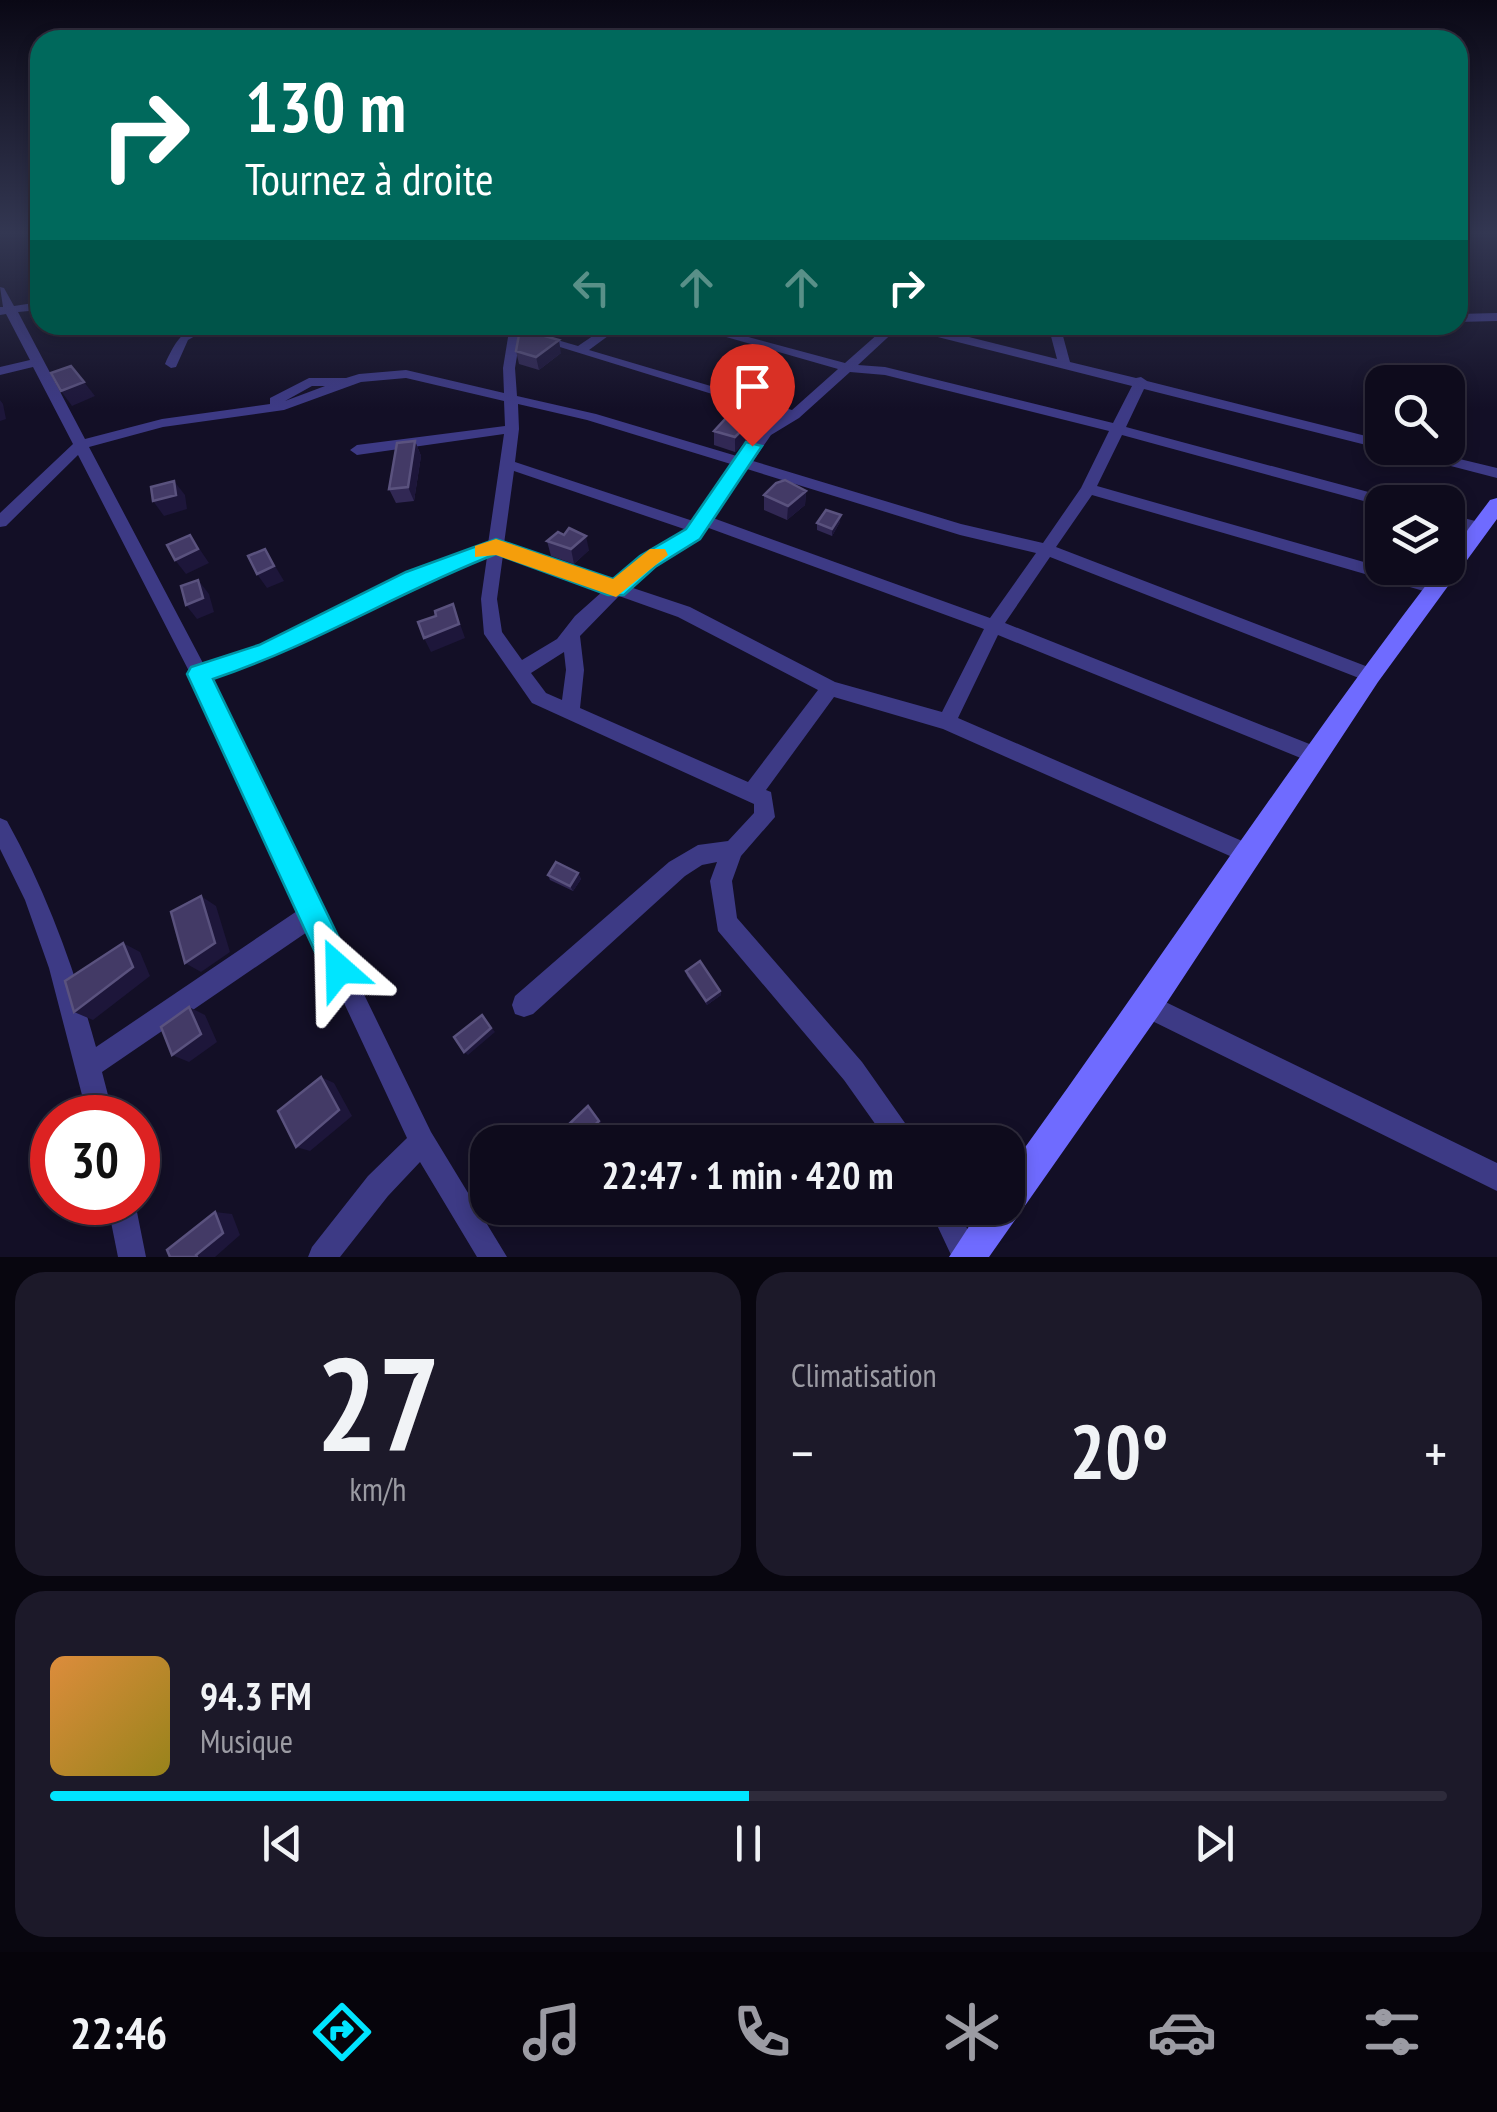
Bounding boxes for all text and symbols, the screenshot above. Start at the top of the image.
text: 130 m [245,61,406,151]
icon: right [80,70,210,200]
text: Tournez à droite [245,149,494,207]
icon: left [564,260,619,315]
icon: ahead [669,260,724,315]
icon: ahead [774,260,829,315]
icon: right [879,260,934,315]
pin [710,344,795,447]
icon: arrive [725,359,780,414]
map controls [1365,365,1465,585]
button: search [1365,365,1465,465]
button: layers [1365,485,1465,585]
position arrow [287,917,391,1021]
speed limit sign: 30 [30,1095,160,1225]
text: 22:47 · 1 min · 420 m [601,1150,894,1199]
text: 27 [316,1319,440,1487]
text: Climatisation [791,1354,937,1396]
text: 20° [1069,1403,1169,1500]
text: − [791,1417,814,1488]
text: + [1424,1417,1447,1488]
text: km/h [350,1468,406,1510]
text: 94.3 FM [200,1671,312,1720]
text: Musique [200,1720,293,1762]
icon: previous [255,1816,310,1871]
icon: pause [721,1816,776,1871]
icon: next [1187,1816,1242,1871]
icon: directions [307,1997,377,2067]
icon: music [517,1997,587,2067]
icon: phone [727,1997,797,2067]
icon: climate [937,1997,1007,2067]
icon: car [1147,1997,1217,2067]
icon: filters [1357,1997,1427,2067]
text: 22:46 [70,2003,167,2061]

